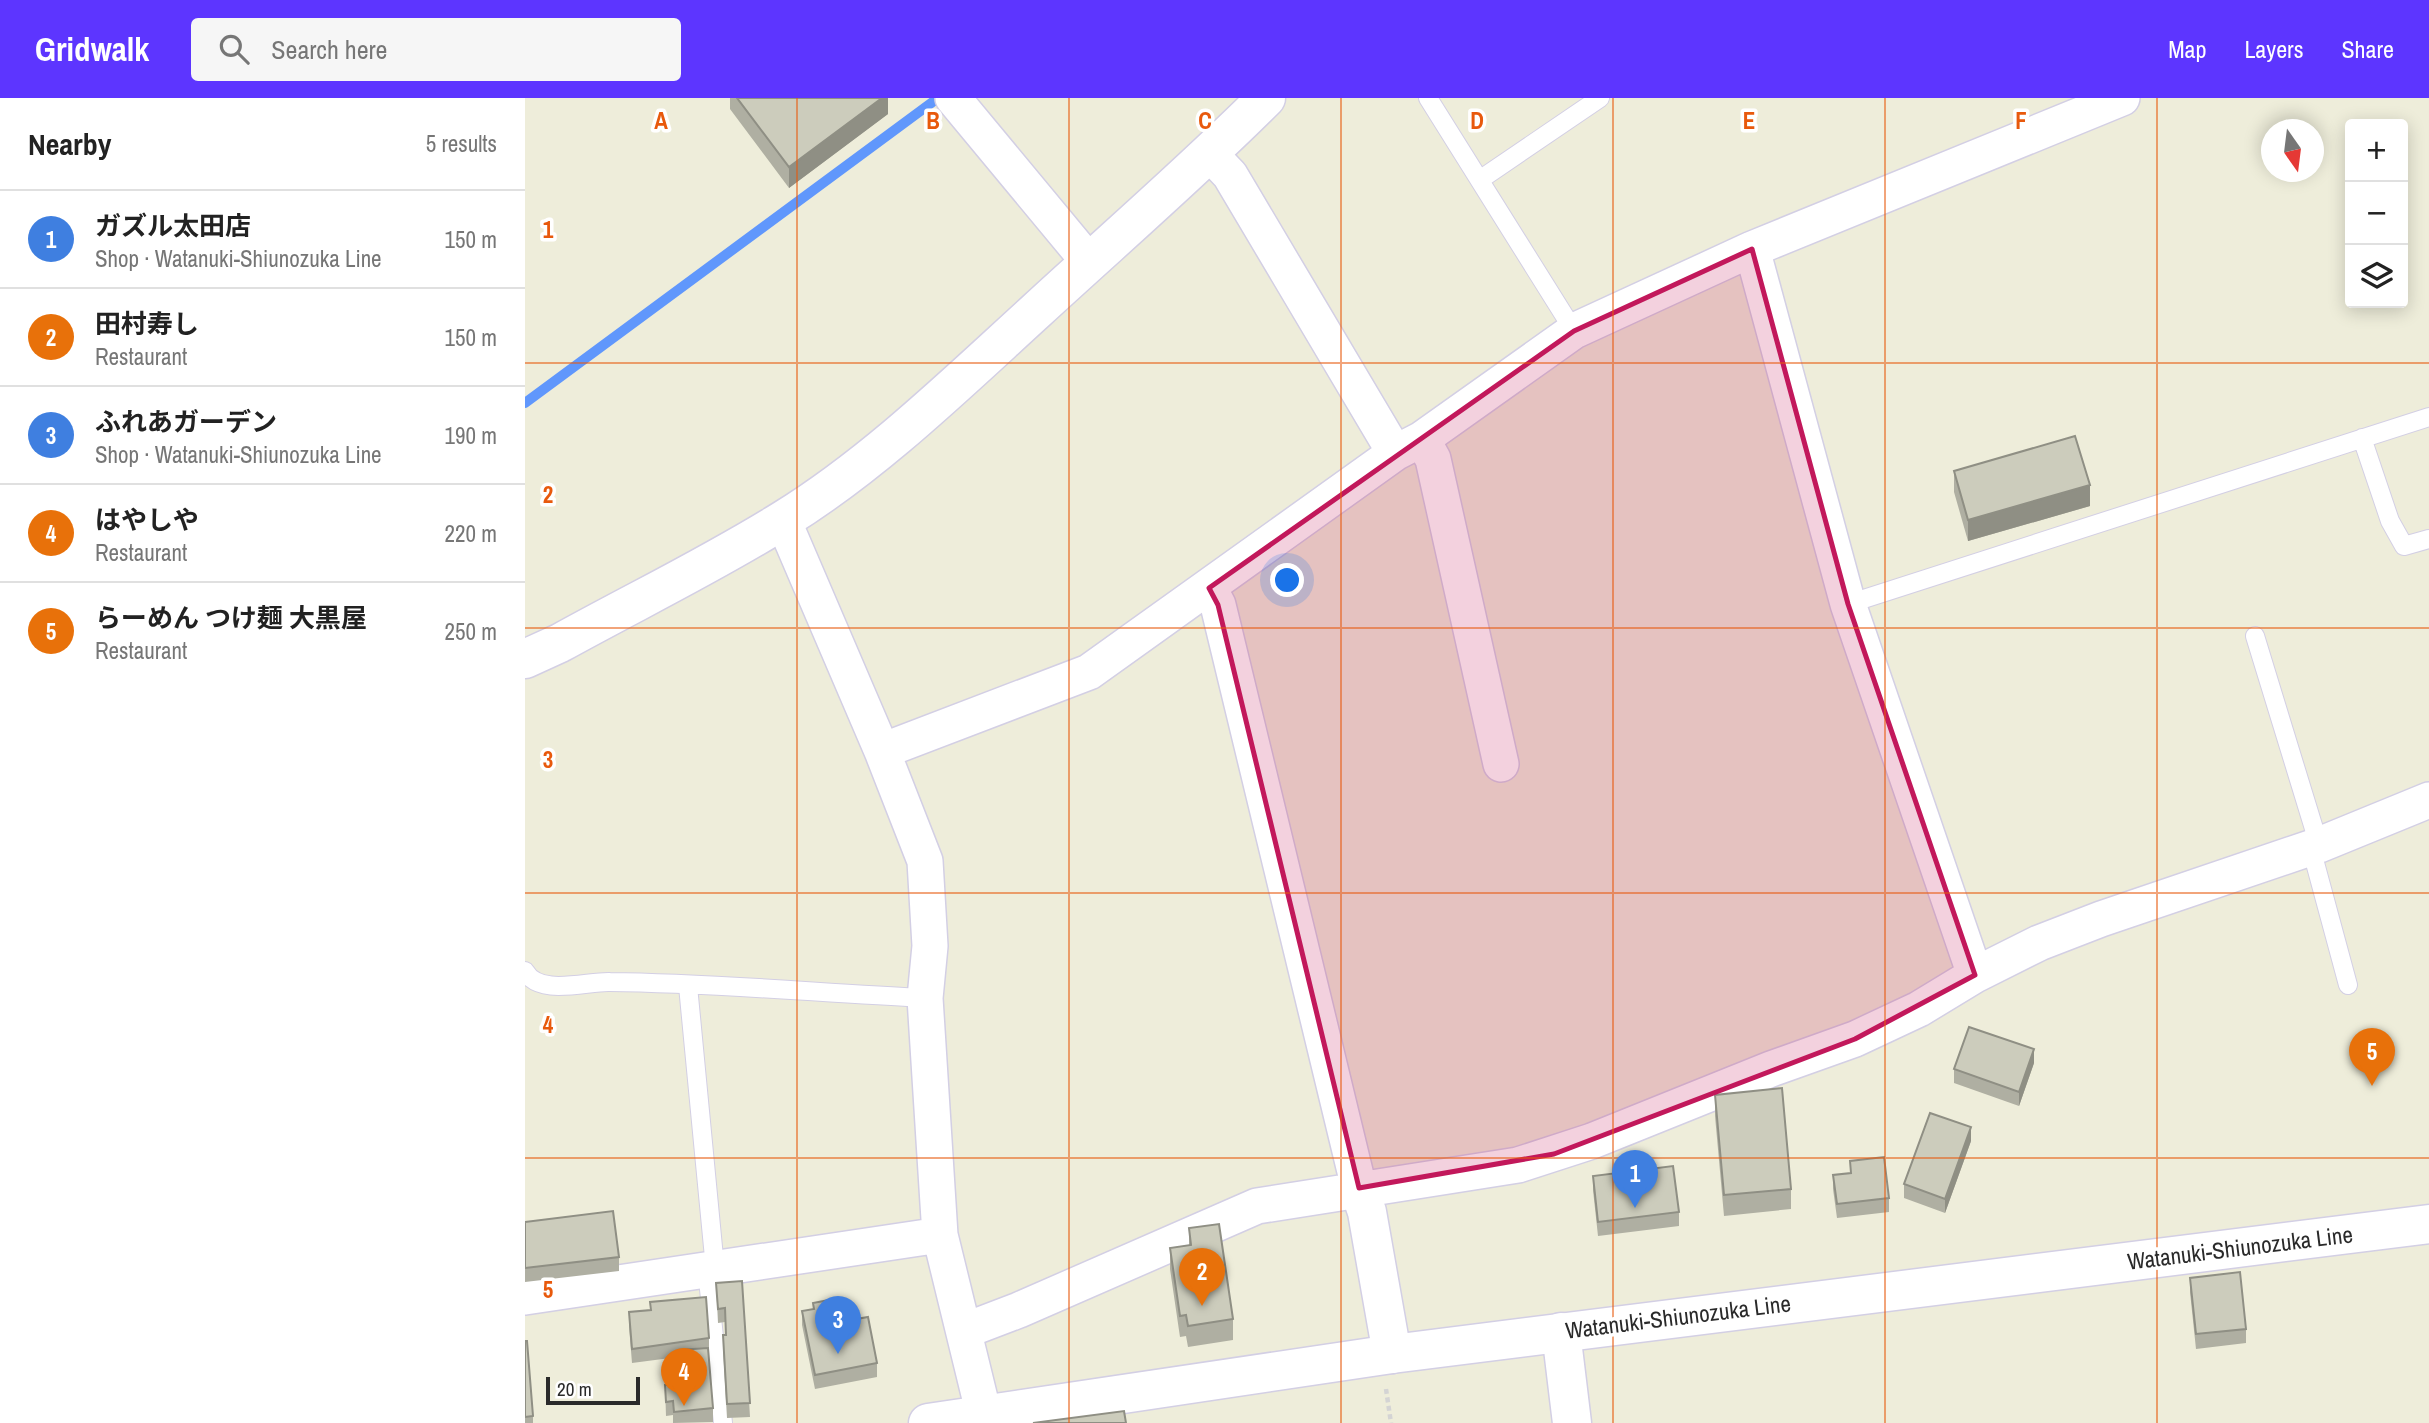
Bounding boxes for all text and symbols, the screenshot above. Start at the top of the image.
search box [191,18,681,81]
text: Gridwalk [35,27,149,71]
icon: search [215,30,253,68]
text: Search here [271,32,387,67]
text: Map [2168,33,2206,65]
text: Layers [2244,33,2303,65]
text: Share [2341,33,2394,65]
text: A [654,105,668,136]
text: B [926,105,940,136]
text: C [1198,105,1212,136]
text: D [1470,105,1484,136]
text: E [1743,105,1755,136]
text: F [2015,105,2027,136]
north arrow [2261,119,2324,182]
map controls [2345,119,2408,308]
button: + [2345,119,2408,182]
text: Nearby [28,124,111,164]
text: 5 results [426,128,497,159]
button: − [2345,182,2408,245]
text: ガズル太田店 [95,208,251,243]
text: 1 [543,214,554,245]
text: 1 [46,224,56,255]
text: 150 m [445,224,497,255]
text: Shop · Watanuki-Shiunozuka Line [95,243,382,274]
button: layers [2345,245,2408,308]
text: 田村寿し [95,306,199,341]
text: 2 [46,322,56,353]
text: 150 m [445,322,497,353]
text: Restaurant [95,341,187,372]
text: ふれあガーデン [95,404,277,439]
text: 3 [46,420,56,451]
text: 190 m [445,420,497,451]
text: Shop · Watanuki-Shiunozuka Line [95,439,382,470]
text: 2 [543,479,553,510]
text: はやしや [95,502,199,537]
text: 4 [46,518,56,549]
text: 220 m [445,518,497,549]
text: Restaurant [95,537,187,568]
your location [1270,563,1304,597]
text: らーめん つけ麺 大黒屋 [95,600,367,635]
text: 5 [46,616,56,647]
text: 250 m [445,616,497,647]
text: Restaurant [95,635,187,666]
text: 3 [543,744,553,775]
text: 4 [543,1009,554,1040]
pin: 5 [2349,1028,2395,1086]
pin: 1 [1612,1150,1658,1208]
street label: Watanuki-Shiunozuka Line [2125,1218,2354,1277]
pin: 2 [1179,1248,1225,1306]
text: 5 [543,1274,553,1305]
street label: Watanuki-Shiunozuka Line [1563,1287,1792,1346]
pin: 3 [815,1296,861,1354]
pin: 4 [661,1348,707,1406]
scale bar [546,1374,641,1406]
text: 20 m [557,1376,592,1402]

